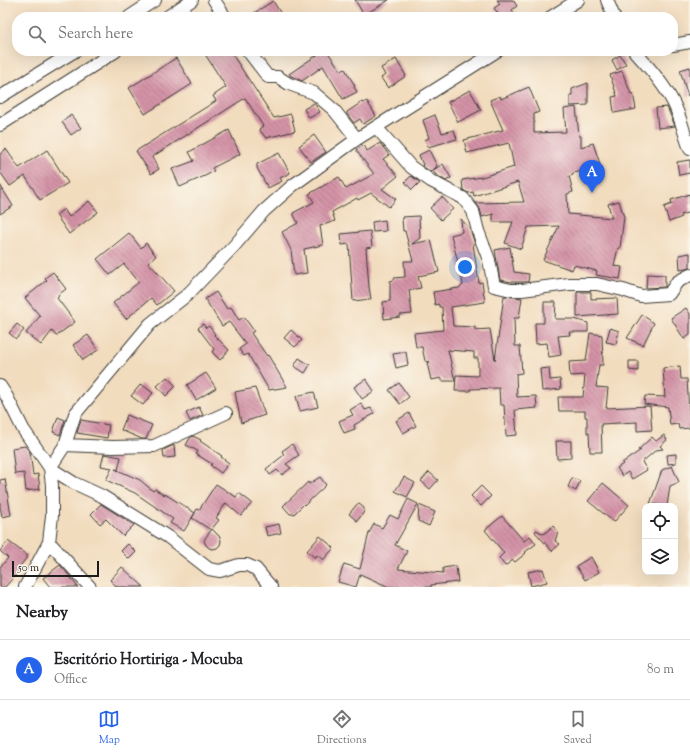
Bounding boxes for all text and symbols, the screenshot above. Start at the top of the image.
search box [12,12,678,56]
icon: search [26,23,48,45]
text: Search here [58,24,133,45]
pin: A [579,160,605,193]
your location [455,257,475,277]
map controls [642,503,678,575]
button: locate [642,503,678,539]
button: layers [642,539,678,575]
scale bar [12,559,99,578]
text: 50 m [18,560,39,576]
text: Nearby [16,601,68,625]
text: Escritório Hortiriga - Mocuba [54,650,243,671]
text: A [24,661,34,679]
text: 80 m [647,661,674,679]
text: Office [54,671,87,689]
tab: Map [98,708,120,748]
tab: Directions [317,708,367,748]
tab: Saved [563,708,592,748]

